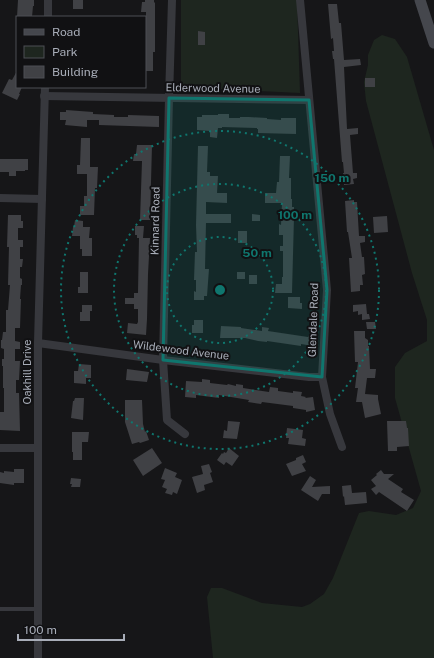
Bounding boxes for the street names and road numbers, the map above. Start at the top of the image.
street label: Elderwood Avenue [165,81,261,95]
street label: Kinnard Road [148,187,162,255]
street label: Glendale Road [306,283,320,357]
street label: Wildewood Avenue [132,338,230,362]
street label: Oakhill Drive [21,340,33,404]

